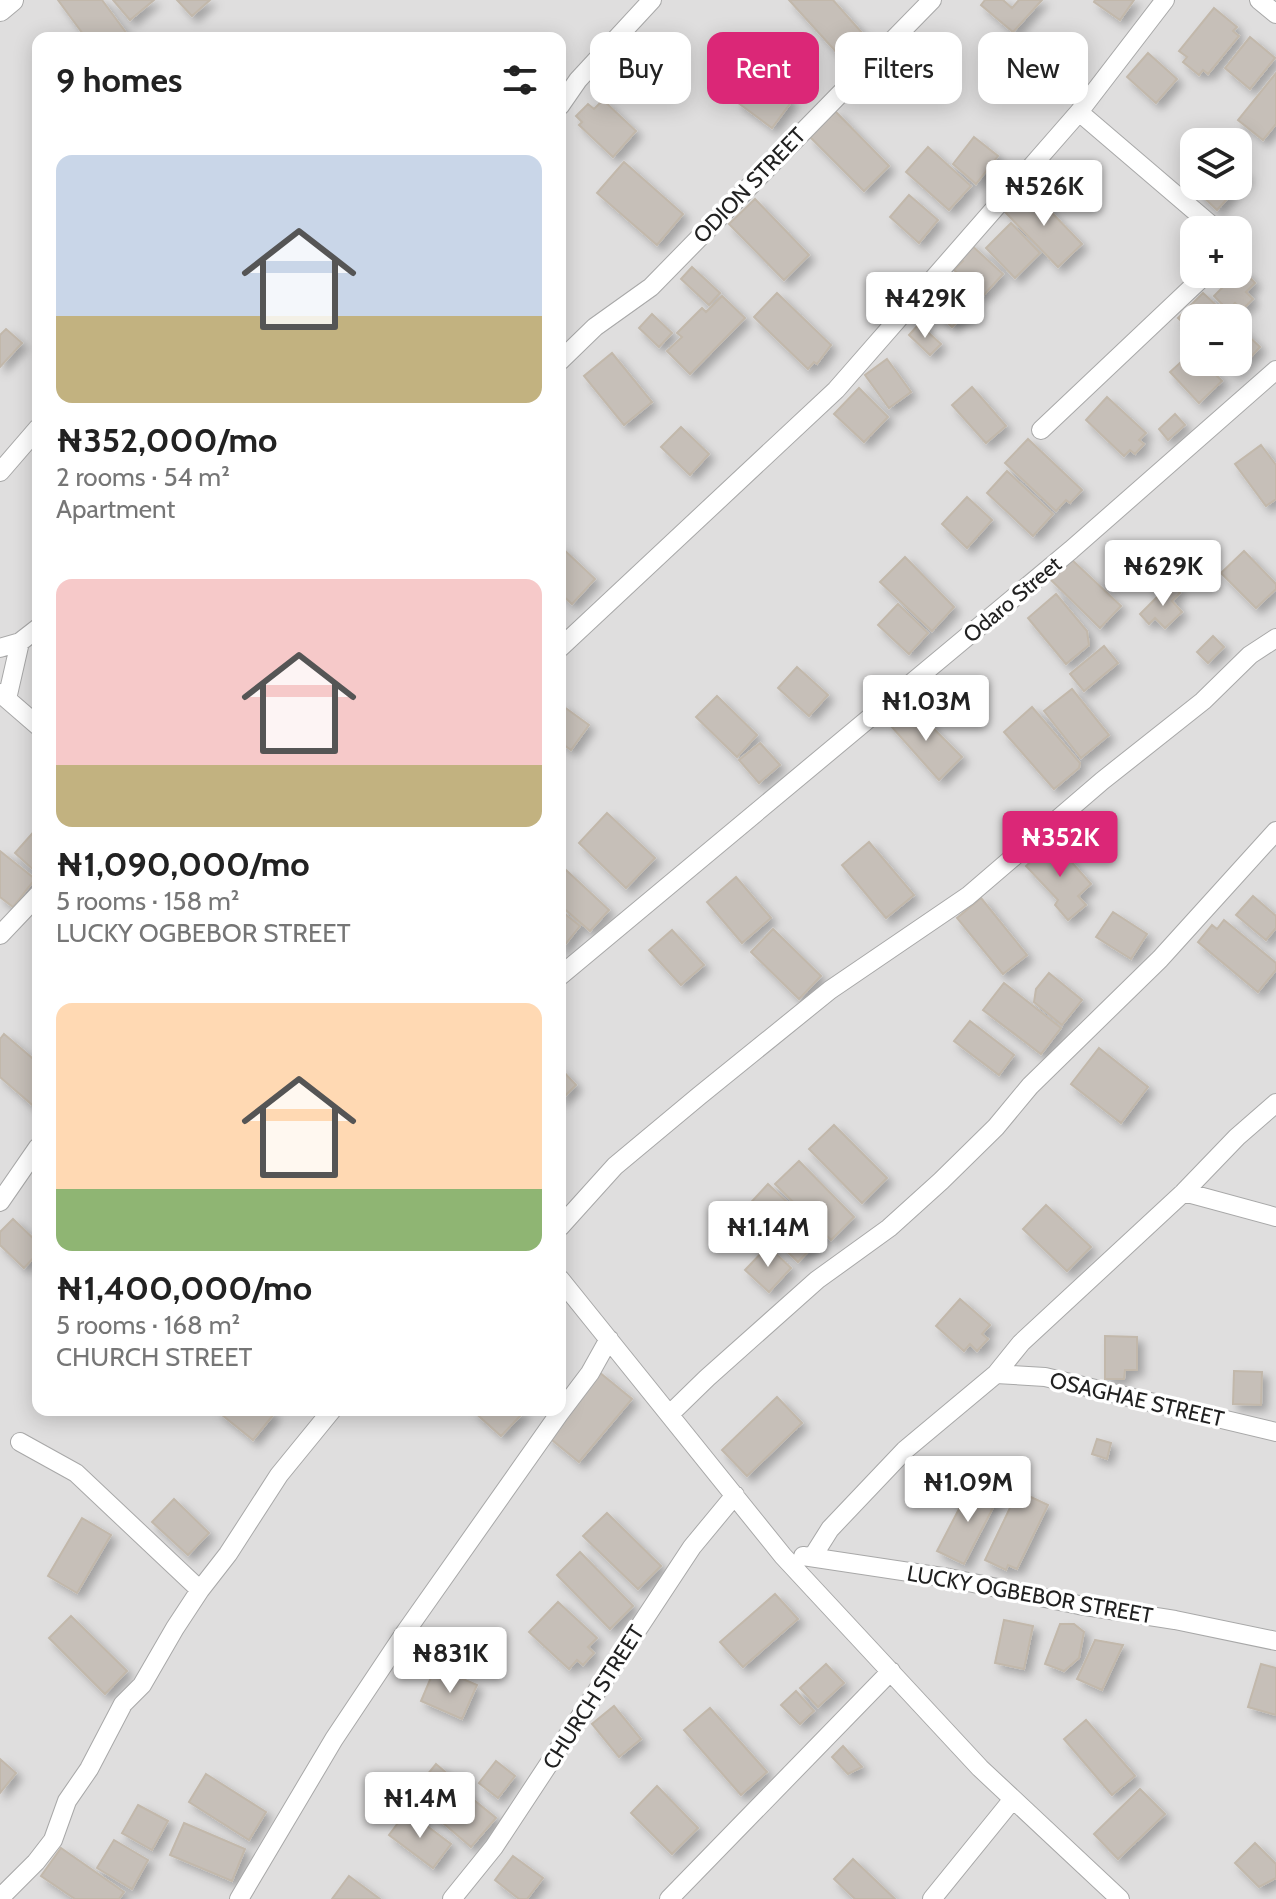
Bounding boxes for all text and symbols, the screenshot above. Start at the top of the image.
chip: Buy [590,32,691,104]
chip: Rent [707,32,819,104]
chip: Filters [835,32,962,104]
chip: New [978,32,1088,104]
icon: filters [498,58,542,102]
text: 9 homes [56,59,182,101]
street label: ODION STREET [688,122,811,249]
map controls [1180,128,1252,376]
button: layers [1180,128,1252,200]
pin: ₦526K [988,160,1100,228]
text: ₦526K [1004,170,1084,202]
icon: home [227,207,371,351]
button: + [1180,216,1252,288]
pin: ₦429K [869,272,981,340]
text: ₦429K [884,282,966,314]
button: − [1180,304,1252,376]
text: ₦352,000/mo [56,419,277,461]
text: 2 rooms · 54 m² [56,461,230,493]
text: Apartment [56,493,175,525]
pin: ₦629K [1107,540,1219,608]
street label: Odaro Street [958,550,1067,648]
text: ₦629K [1123,550,1203,582]
icon: home [227,631,371,775]
pin: ₦1.03M [861,675,991,743]
text: ₦1.03M [881,685,971,717]
pin: ₦352K [1004,811,1116,879]
text: ₦352K [1020,821,1100,853]
text: ₦1,090,000/mo [56,843,310,885]
text: 5 rooms · 158 m² [56,885,239,917]
text: LUCKY OGBEBOR STREET [56,917,351,949]
icon: home [227,1055,371,1199]
pin: ₦1.14M [703,1201,833,1269]
text: ₦1.14M [726,1211,810,1243]
text: ₦1,400,000/mo [56,1267,312,1309]
text: 5 rooms · 168 m² [56,1309,240,1341]
text: CHURCH STREET [56,1341,252,1373]
street label: OSAGHAE STREET [1047,1366,1227,1433]
pin: ₦1.09M [903,1456,1033,1524]
text: ₦1.09M [923,1466,1013,1498]
street label: LUCKY OGBEBOR STREET [905,1560,1155,1629]
street label: CHURCH STREET [537,1620,650,1774]
pin: ₦831K [394,1627,506,1695]
text: ₦831K [412,1637,488,1669]
pin: ₦1.4M [364,1772,476,1840]
text: ₦1.4M [383,1782,457,1814]

